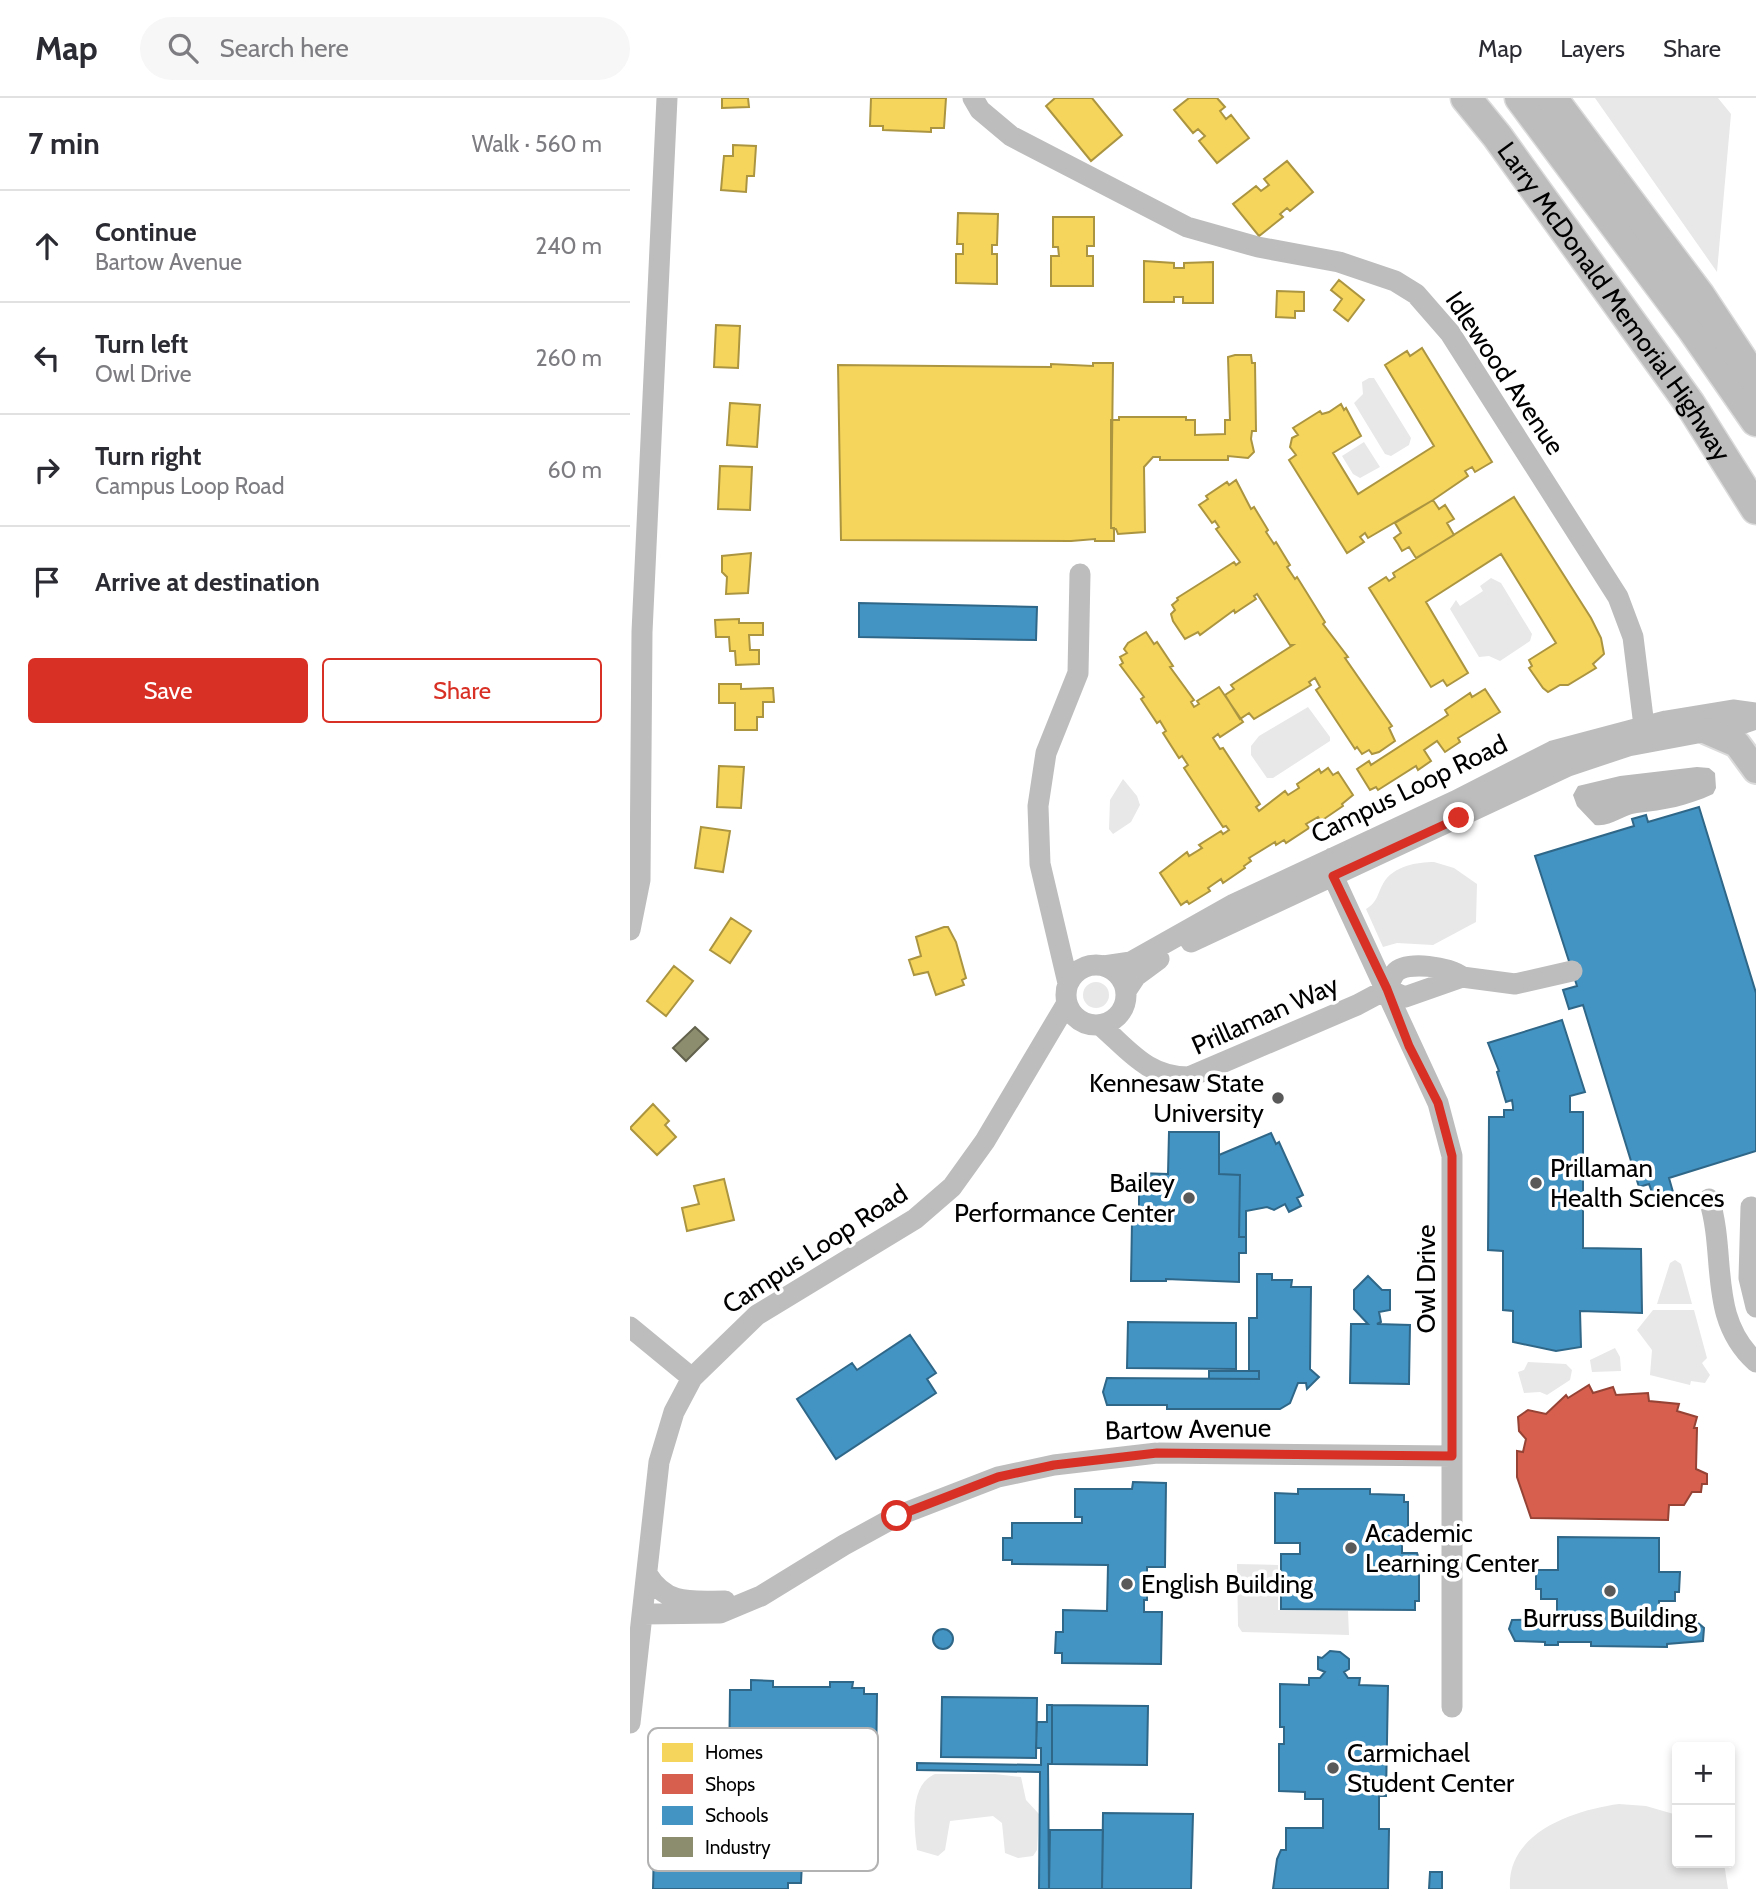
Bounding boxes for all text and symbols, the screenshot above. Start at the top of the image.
search box [140,17,630,80]
text: Map [35,28,98,68]
icon: search [164,29,202,67]
text: Search here [220,32,349,64]
text: Map [1478,34,1522,63]
text: Layers [1560,34,1625,63]
text: Share [1663,34,1721,63]
text: 7 min [28,125,100,162]
text: Walk · 560 m [472,130,602,158]
street label: Larry McDonald Memorial Highway [1491,136,1738,467]
text: Continue [95,216,197,248]
icon: ahead [28,227,66,265]
text: 240 m [535,232,602,260]
text: Bartow Avenue [95,248,242,276]
street label: Idlewood Avenue [1439,285,1571,461]
text: Turn left [95,328,188,360]
icon: left [28,339,66,377]
text: 260 m [535,344,602,372]
text: Owl Drive [95,360,192,388]
text: Turn right [95,440,201,472]
icon: right [28,451,66,489]
text: 60 m [548,456,602,484]
text: Campus Loop Road [95,472,284,500]
icon: arrive [28,563,66,601]
text: Arrive at destination [95,566,320,598]
button: Save [28,658,308,723]
button: Share [322,658,602,723]
street label: Campus Loop Road [1306,728,1512,850]
route end [1443,802,1474,833]
street label: Prillaman Way [1187,968,1343,1062]
place label: Kennesaw State University [1089,1067,1264,1129]
marker: Kennesaw State University [1270,1090,1286,1106]
place label: Prillaman Health Sciences [1550,1152,1725,1214]
place label: Bailey Performance Center [954,1167,1176,1229]
marker: Prillaman Health Sciences [1528,1175,1544,1191]
street label: Campus Loop Road [716,1177,914,1321]
marker: Bailey Performance Center [1181,1190,1197,1206]
street label: Owl Drive [1410,1224,1442,1334]
street label: Bartow Avenue [1105,1412,1271,1446]
route start [881,1500,912,1531]
place label: Academic Learning Center [1365,1517,1539,1579]
marker: Academic Learning Center [1343,1540,1359,1556]
place label: English Building [1141,1568,1314,1600]
marker: English Building [1119,1576,1135,1592]
marker: Burruss Building [1602,1583,1618,1599]
place label: Burruss Building [1523,1602,1698,1634]
legend [648,1728,878,1871]
place label: Carmichael Student Center [1347,1737,1515,1799]
text: Homes [705,1741,763,1764]
map controls [1672,1742,1735,1868]
button: + [1672,1742,1735,1805]
marker: Carmichael Student Center [1325,1760,1341,1776]
text: Shops [705,1773,755,1796]
text: Schools [705,1804,768,1827]
button: − [1672,1805,1735,1868]
text: Industry [705,1836,771,1859]

